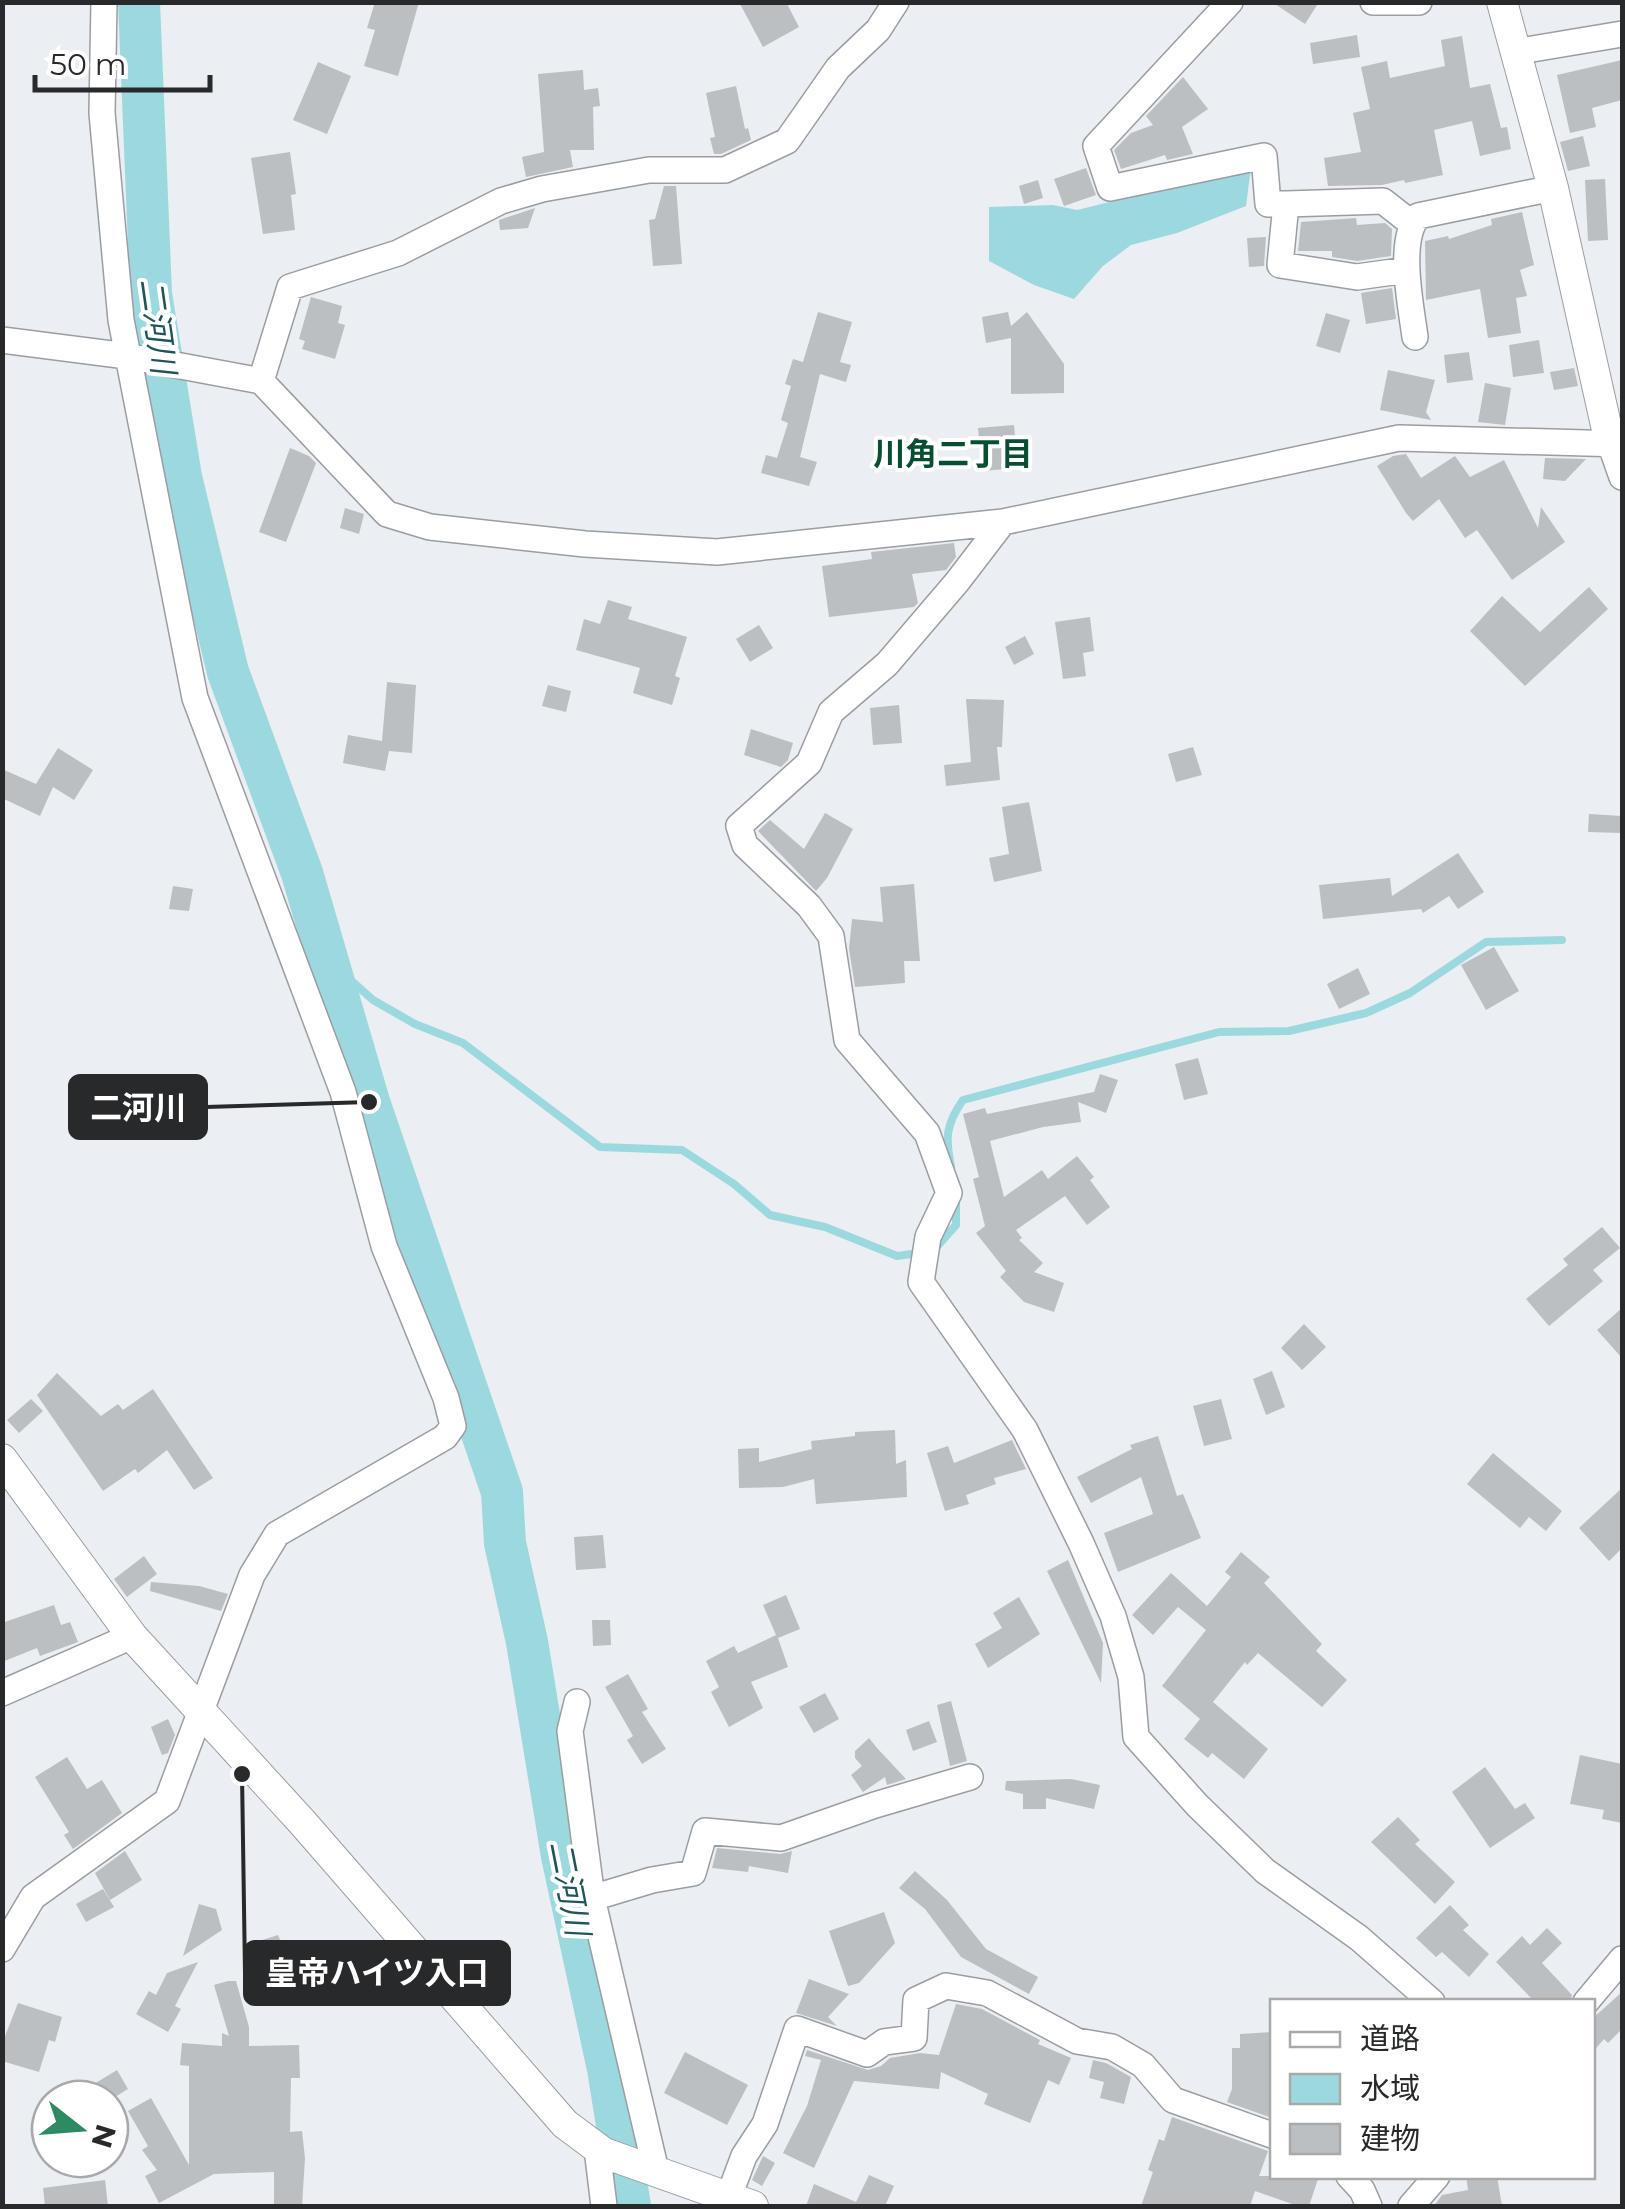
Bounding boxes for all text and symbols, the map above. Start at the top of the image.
scale bar [35,30,210,92]
text: 50 m [50,46,127,83]
water label: 二河川 [132,276,184,379]
district label: 川角二丁目 [873,434,1033,473]
callout: 二河川 [70,1076,206,1138]
text: 二河川 [90,1088,186,1127]
water label: 二河川 [542,1837,599,1942]
callout: 皇帝ハイツ入口 [245,1942,509,2004]
text: 皇帝ハイツ入口 [265,1953,489,1992]
legend [1270,1999,1595,2179]
text: 道路 [1360,2020,1420,2057]
text: 水域 [1360,2070,1420,2107]
north arrow [30,2079,130,2179]
text: 建物 [1360,2120,1420,2157]
text: N [84,2121,123,2152]

